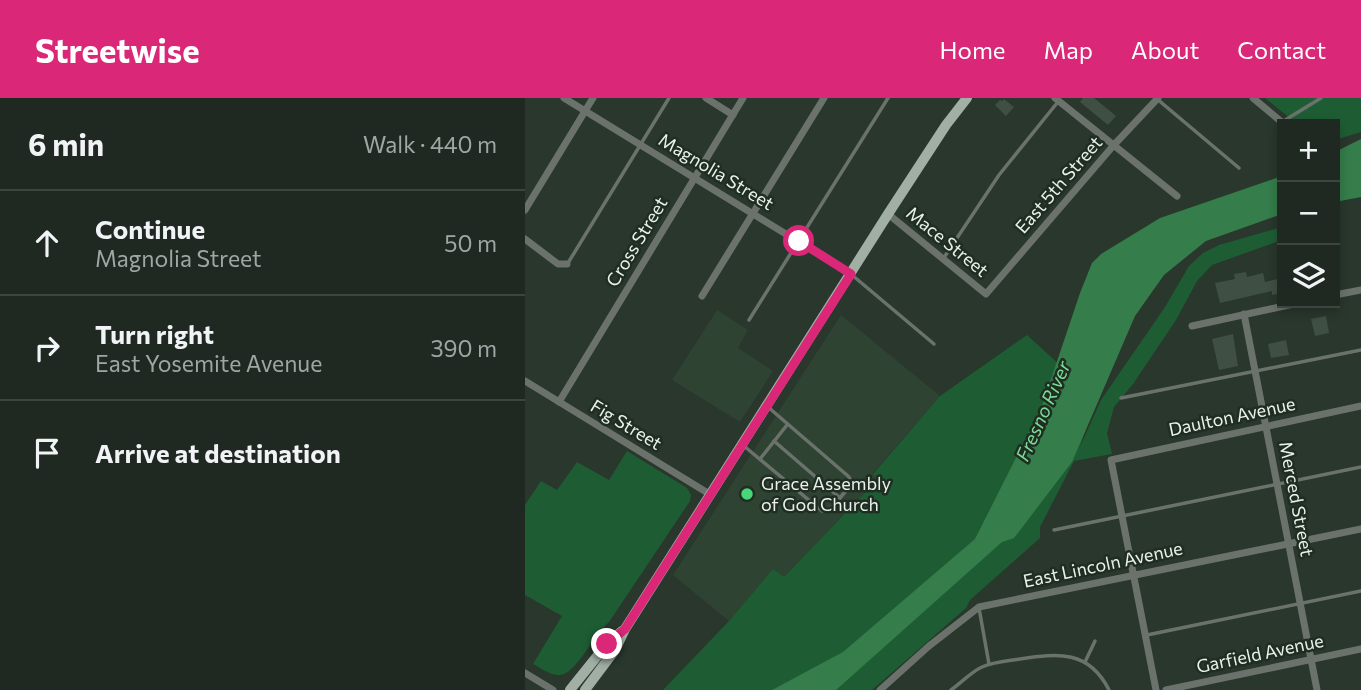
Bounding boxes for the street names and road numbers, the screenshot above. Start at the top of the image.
street label: Magnolia Street [655,128,778,214]
street label: East 5th Street [1010,131,1106,237]
street label: Cross Street [601,193,671,290]
street label: Mace Street [902,201,993,281]
street label: Daulton Avenue [1166,392,1297,440]
street label: Fig Street [587,394,666,454]
street label: Merced Street [1275,439,1319,558]
street label: East Lincoln Avenue [1021,536,1184,592]
street label: Garfield Avenue [1194,629,1325,677]

